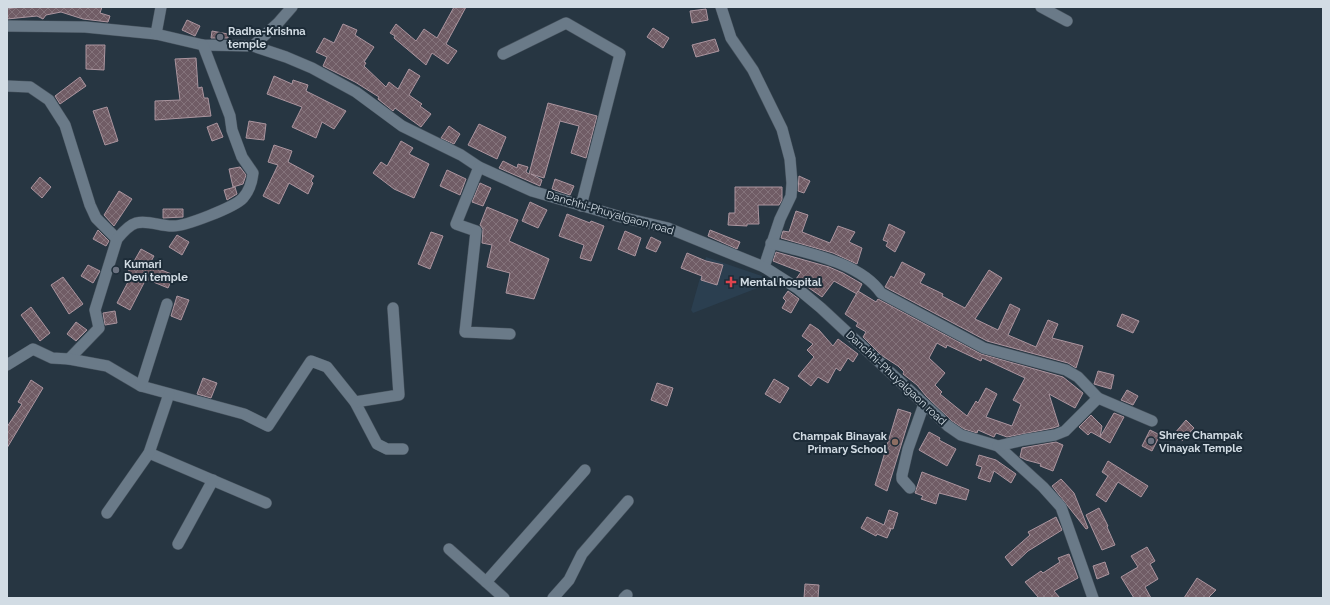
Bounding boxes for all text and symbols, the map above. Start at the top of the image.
place label: Radha-Krishna temple [228,25,306,51]
marker: Radha-Krishna temple [215,32,225,42]
street label: Danchhi-Phuyalgaon road [545,189,676,238]
place label: Kumari Devi temple [124,258,188,284]
marker: Kumari Devi temple [111,265,121,275]
marker: Mental hospital [725,276,737,288]
place label: Mental hospital [740,276,822,289]
street label: Danchhi-Phuyalgaon road [843,328,949,428]
place label: Shree Champak Vinayak Temple [1159,429,1243,455]
place label: Champak Binayak Primary School [793,430,888,456]
marker: Shree Champak Vinayak Temple [1146,436,1156,446]
marker: Champak Binayak Primary School [890,437,900,447]

